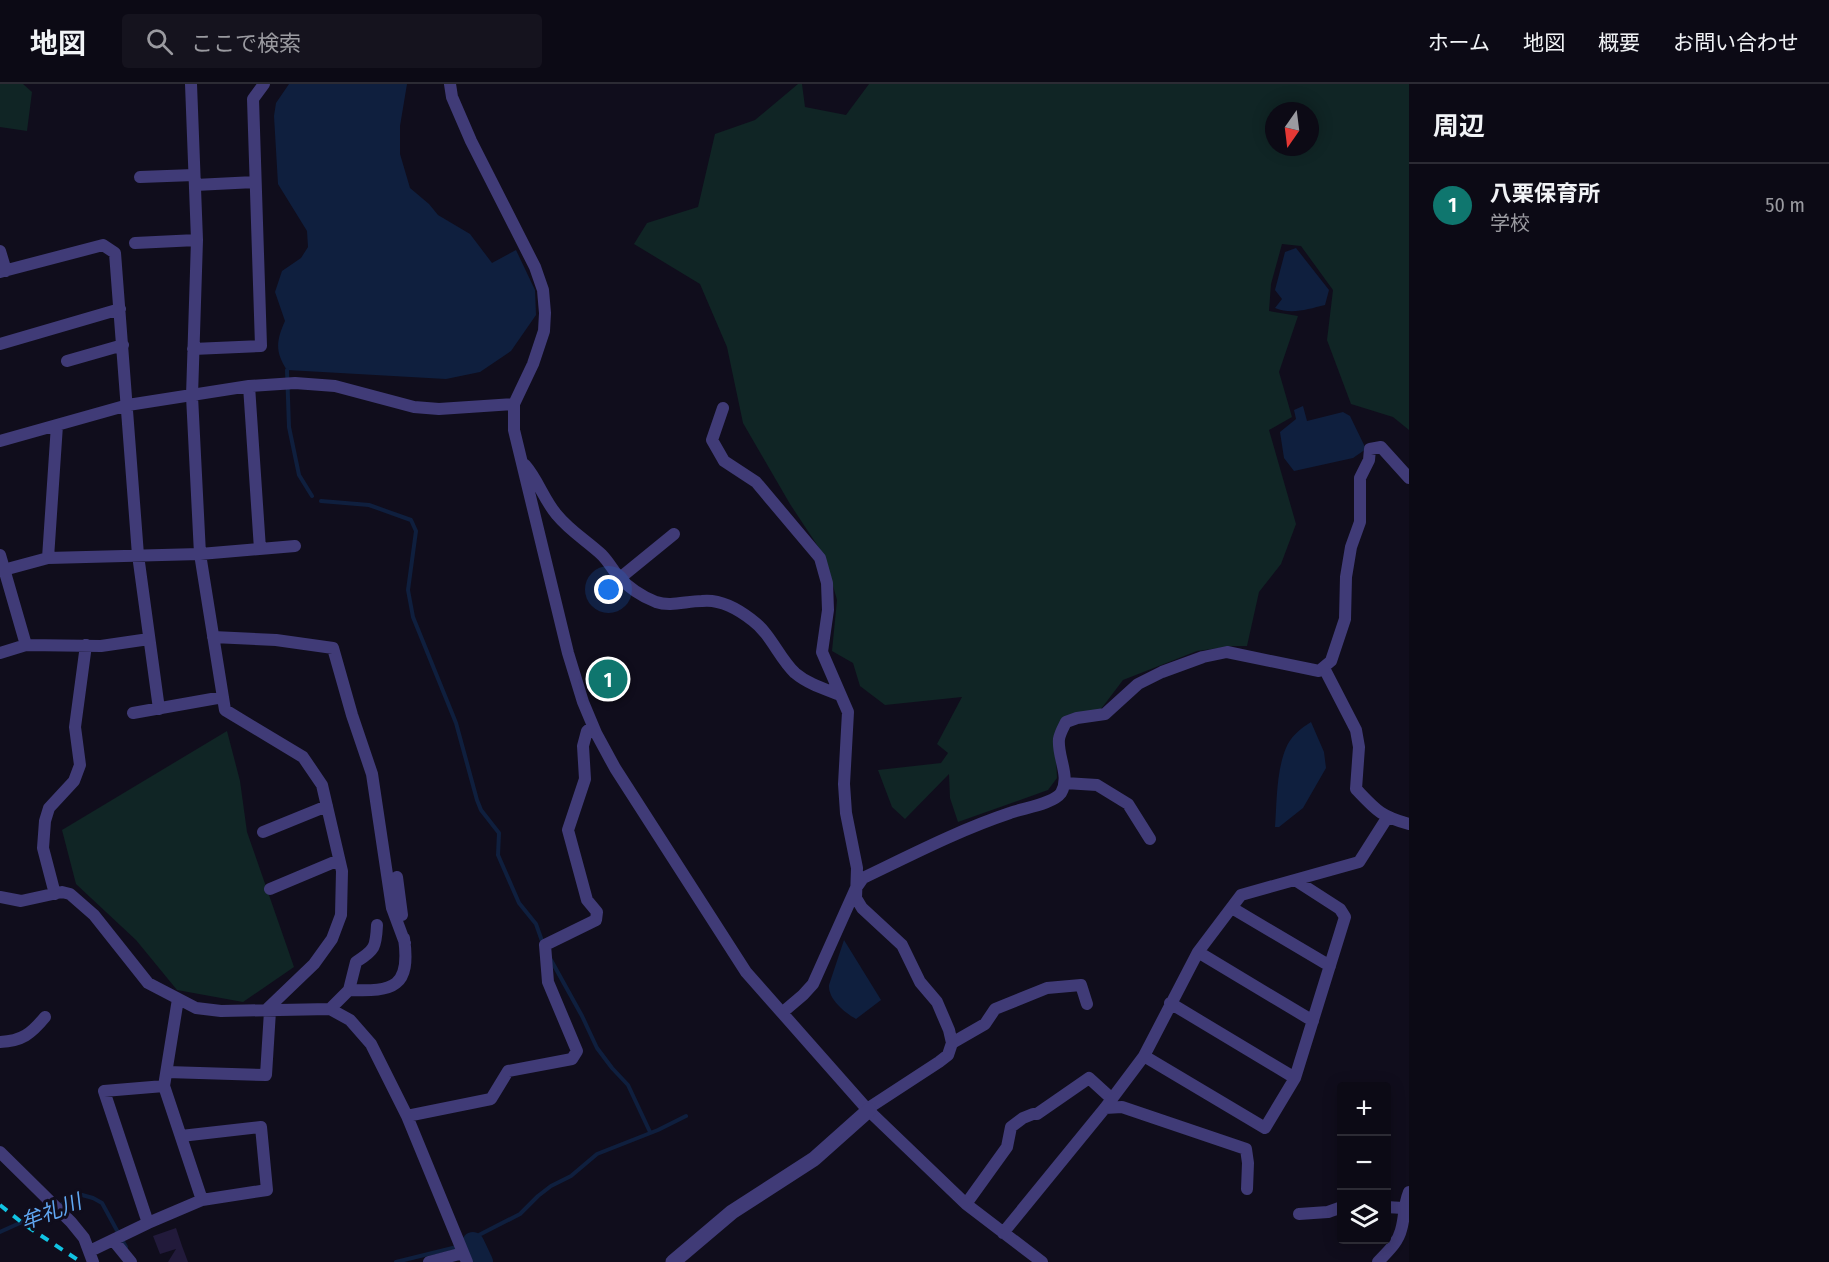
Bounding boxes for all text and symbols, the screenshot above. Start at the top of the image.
search box [122,14,542,68]
icon: search [143,25,176,58]
text: 地図 [30,27,86,60]
text: ここで検索 [191,30,301,57]
text: ホーム [1428,30,1490,56]
text: 地図 [1523,30,1565,56]
text: 概要 [1598,30,1640,56]
text: お問い合わせ [1673,30,1799,56]
north arrow [1265,102,1319,156]
text: 周辺 [1433,111,1485,142]
text: 八栗保育所 [1490,180,1600,207]
text: 1 [1448,193,1457,217]
text: 50 m [1765,193,1805,217]
text: 学校 [1490,211,1530,235]
your location [594,575,623,604]
pin: 1 [588,656,628,702]
map controls [1337,1082,1391,1244]
button: + [1337,1082,1391,1136]
button: − [1337,1136,1391,1190]
water label: 牟礼川 [17,1188,87,1235]
button: layers [1337,1190,1391,1244]

